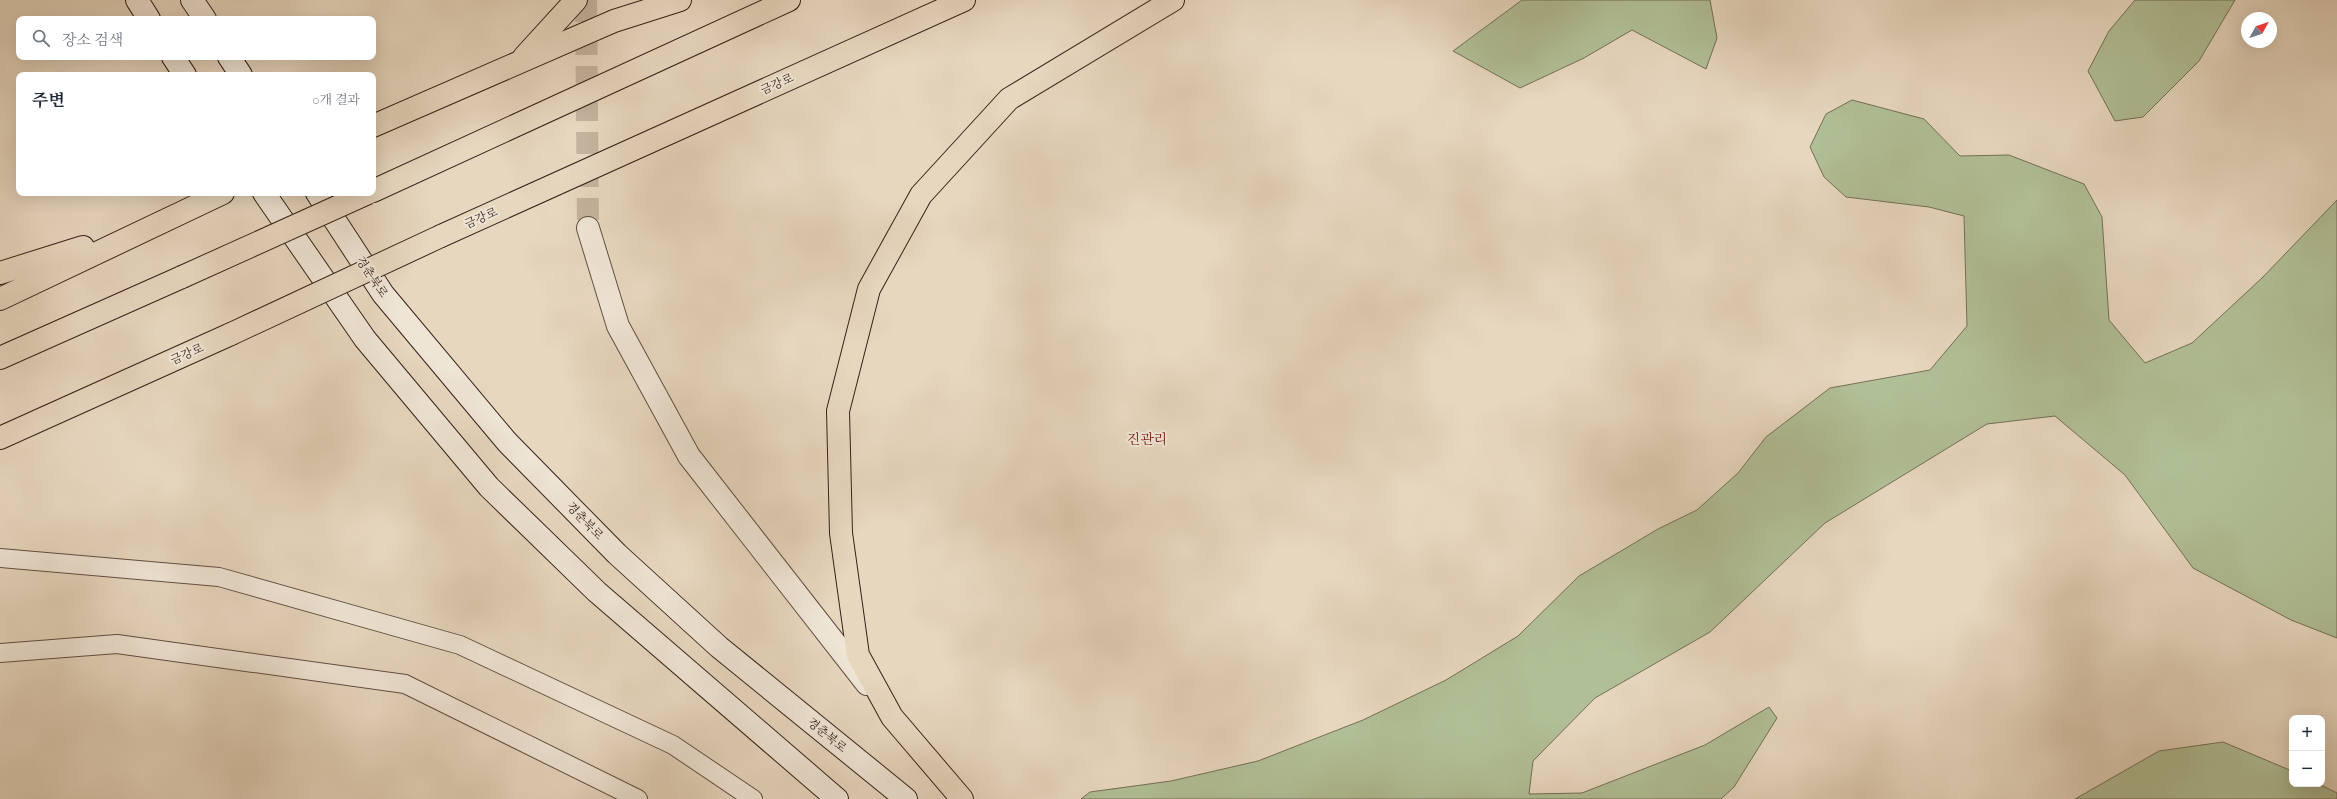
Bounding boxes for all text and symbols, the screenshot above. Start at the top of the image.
north arrow [2241,12,2277,48]
search box [16,16,376,60]
icon: search [30,27,52,49]
text: 장소 검색 [62,31,123,49]
street label: 금강로 [758,70,796,97]
text: 주변 [32,90,65,110]
text: 0개 결과 [312,92,360,107]
street label: 금강로 [462,204,500,231]
street label: 경춘북로 [353,254,391,300]
street label: 금강로 [168,340,206,367]
district label: 진관리 [1127,431,1167,448]
street label: 경춘북로 [564,499,606,543]
street label: 경춘북로 [805,715,850,755]
map controls [2289,715,2325,787]
button: + [2289,715,2325,751]
button: − [2289,751,2325,787]

